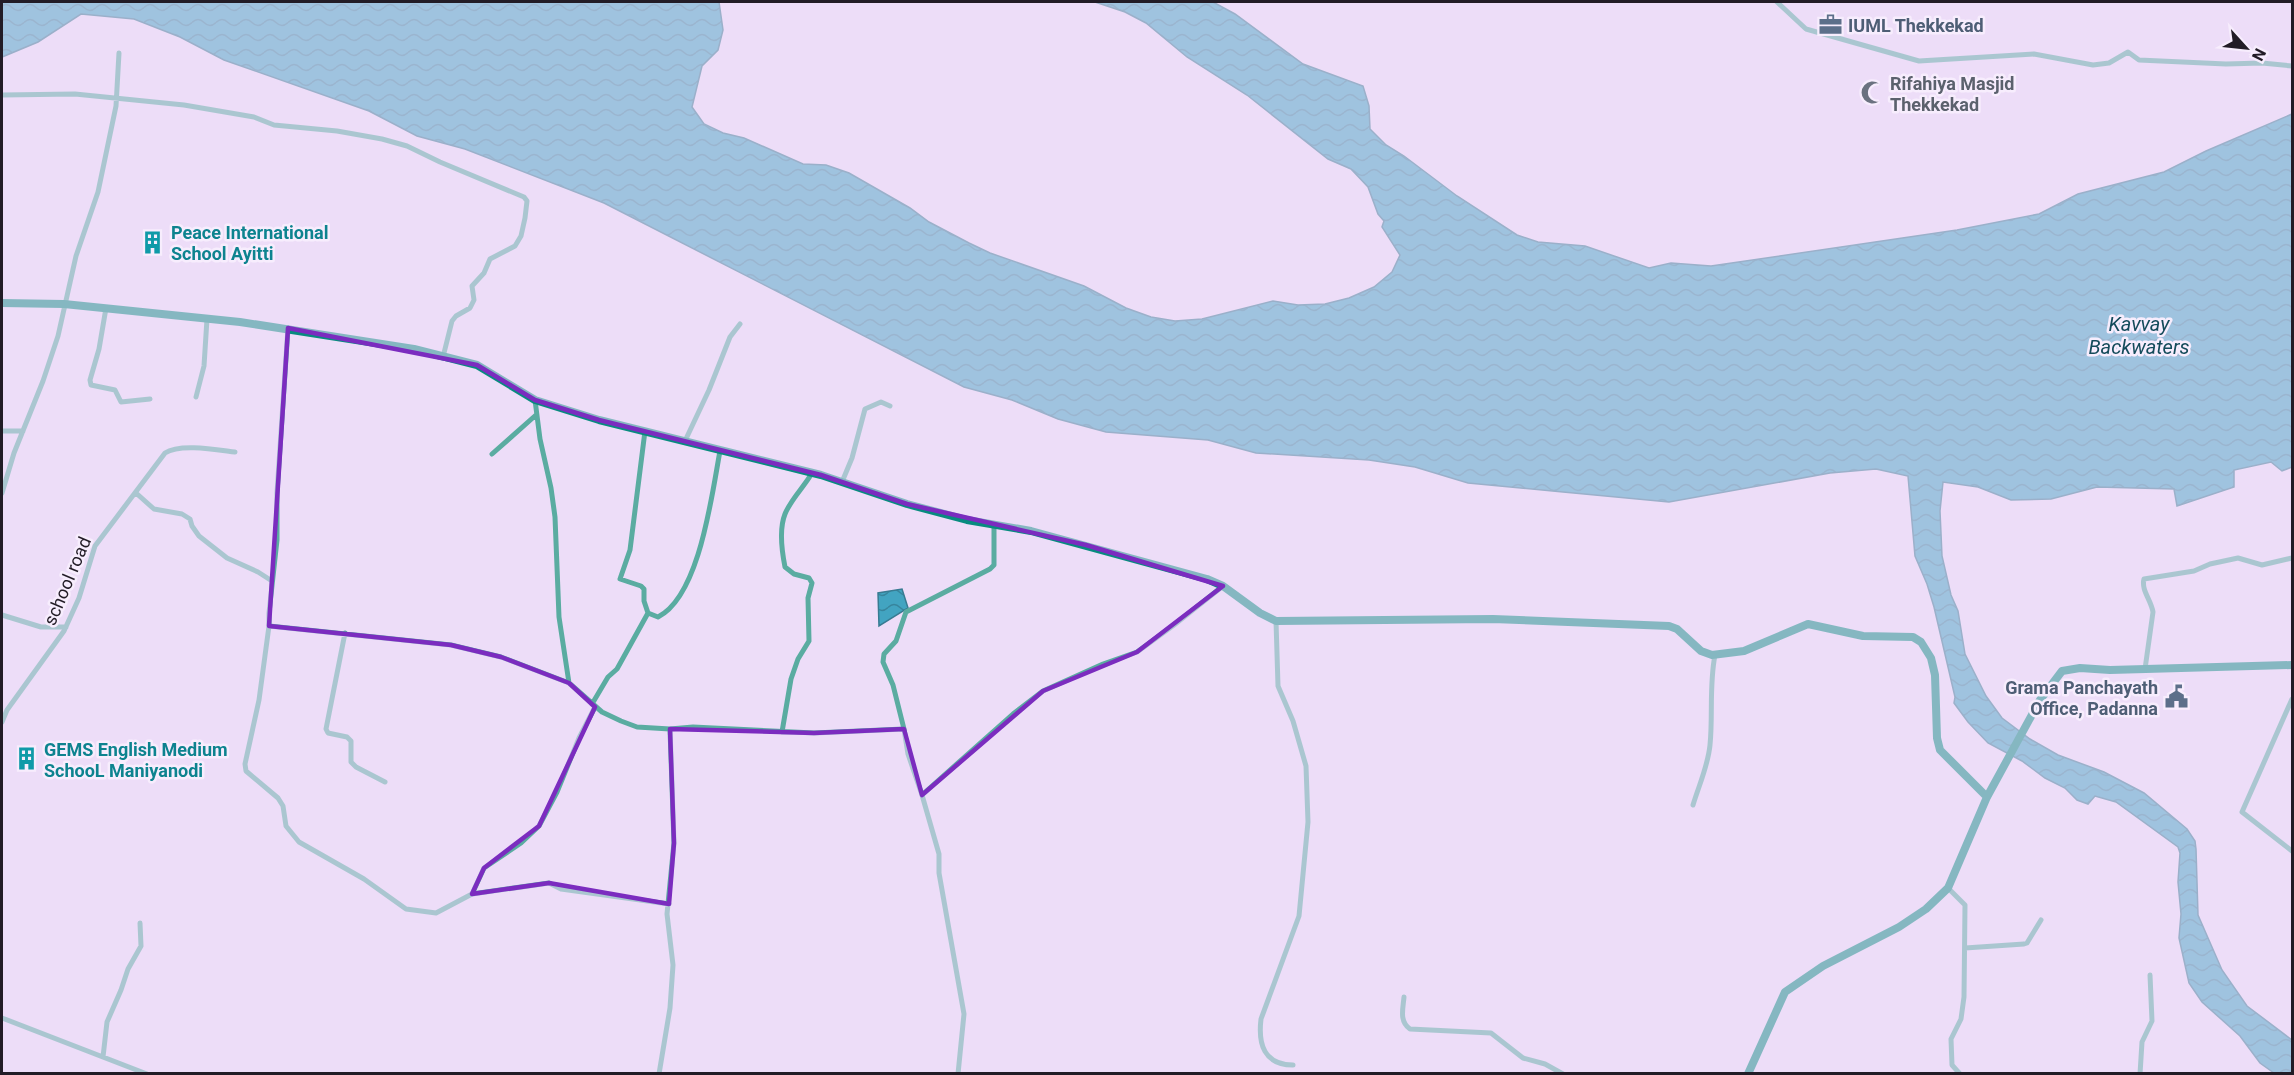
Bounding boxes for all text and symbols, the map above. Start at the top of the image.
office icon: IUML Thekkekad [1817,12,1843,38]
place label: IUML Thekkekad [1848,15,1984,36]
north arrow [2216,18,2276,78]
text: N [2248,45,2270,64]
place label: Rifahiya Masjid Thekkekad [1890,73,2014,115]
mosque icon: Rifahiya Masjid Thekkekad [1859,80,1885,106]
place label: Peace International School Ayitti [171,222,328,264]
building icon: Peace International School Ayitti [140,229,166,255]
water label: Kavvay Backwaters [2089,312,2190,359]
street label: school road [39,534,95,628]
place label: Grama Panchayath Office, Padanna [2005,677,2158,719]
public building icon: Grama Panchayath Office, Padanna [2163,684,2189,710]
place label: GEMS English Medium SchooL Maniyanodi [44,739,228,781]
building icon: GEMS English Medium SchooL Maniyanodi [13,746,39,772]

